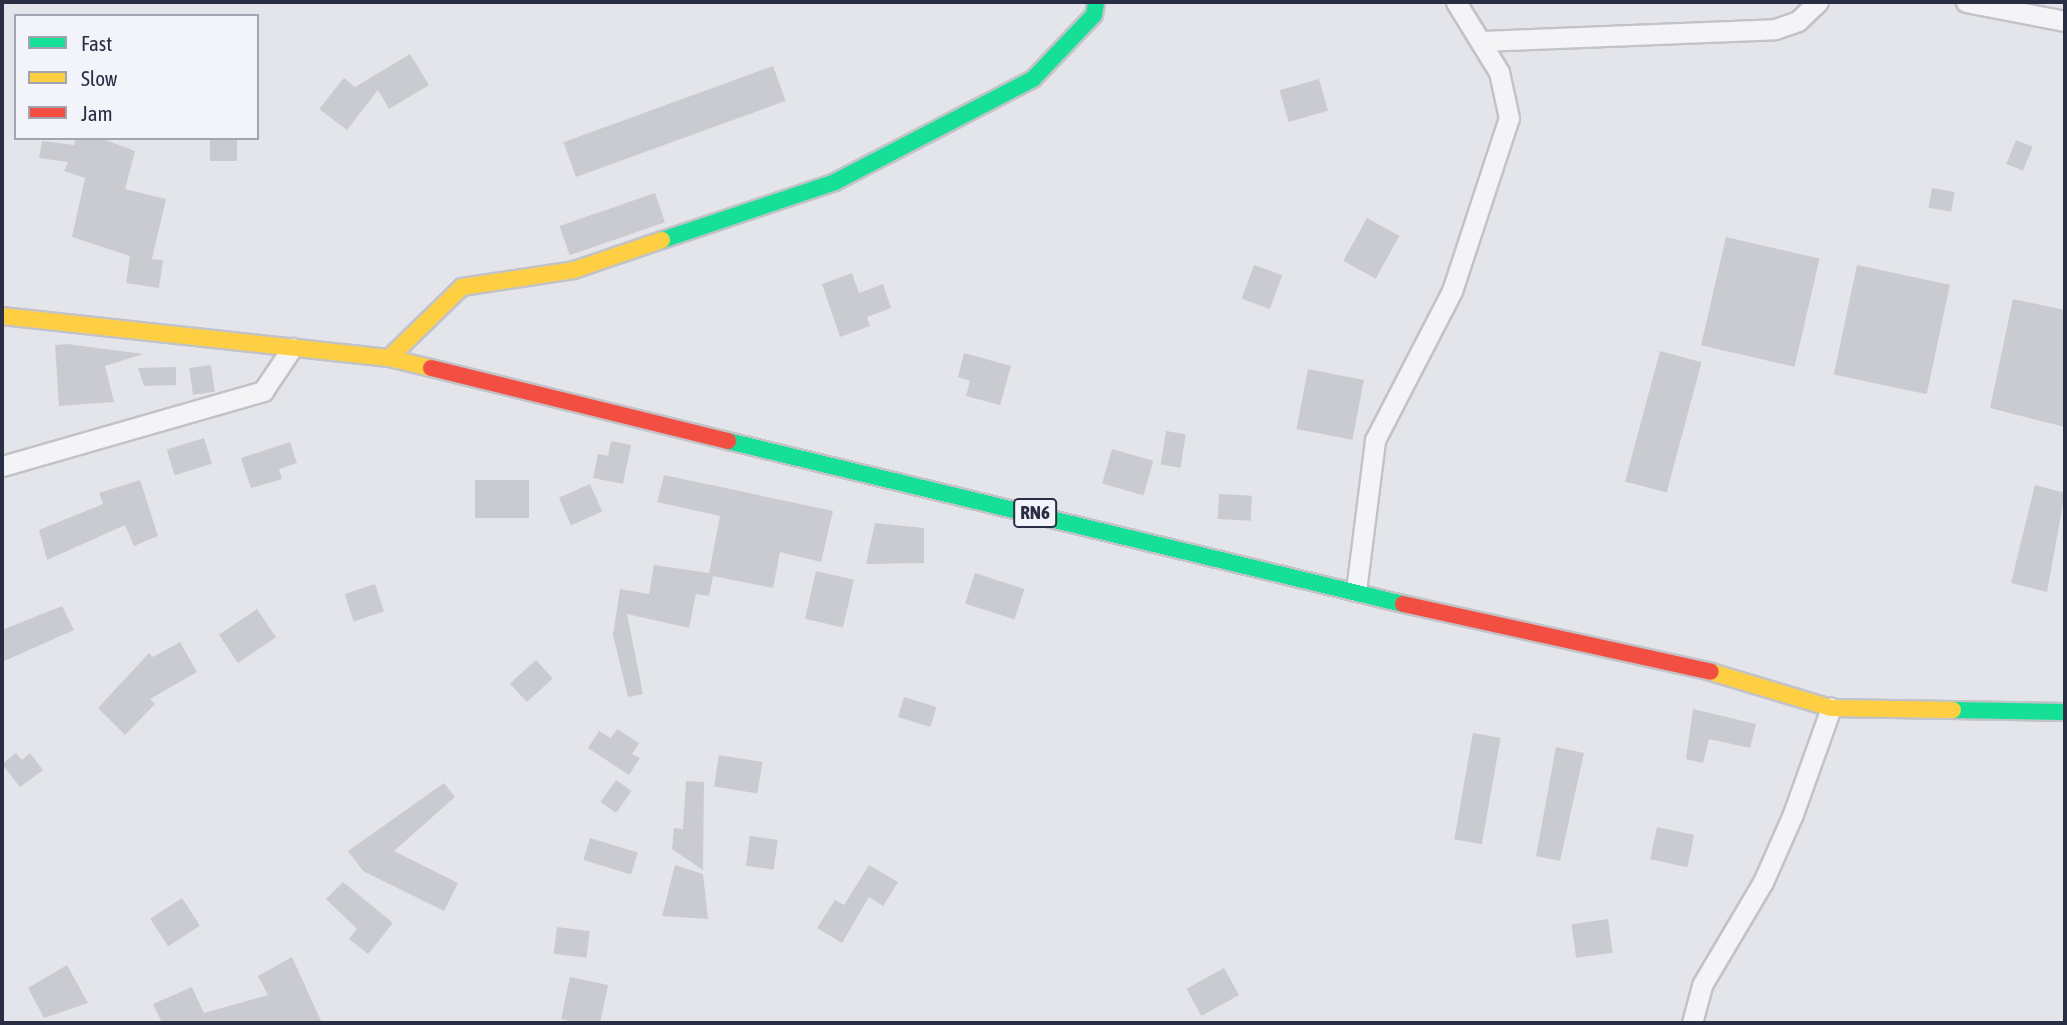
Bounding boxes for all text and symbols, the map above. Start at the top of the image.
legend [14,14,259,140]
text: Fast [81,31,112,55]
text: Slow [81,66,117,90]
text: Jam [81,101,113,125]
road number: RN6 [1012,498,1058,528]

